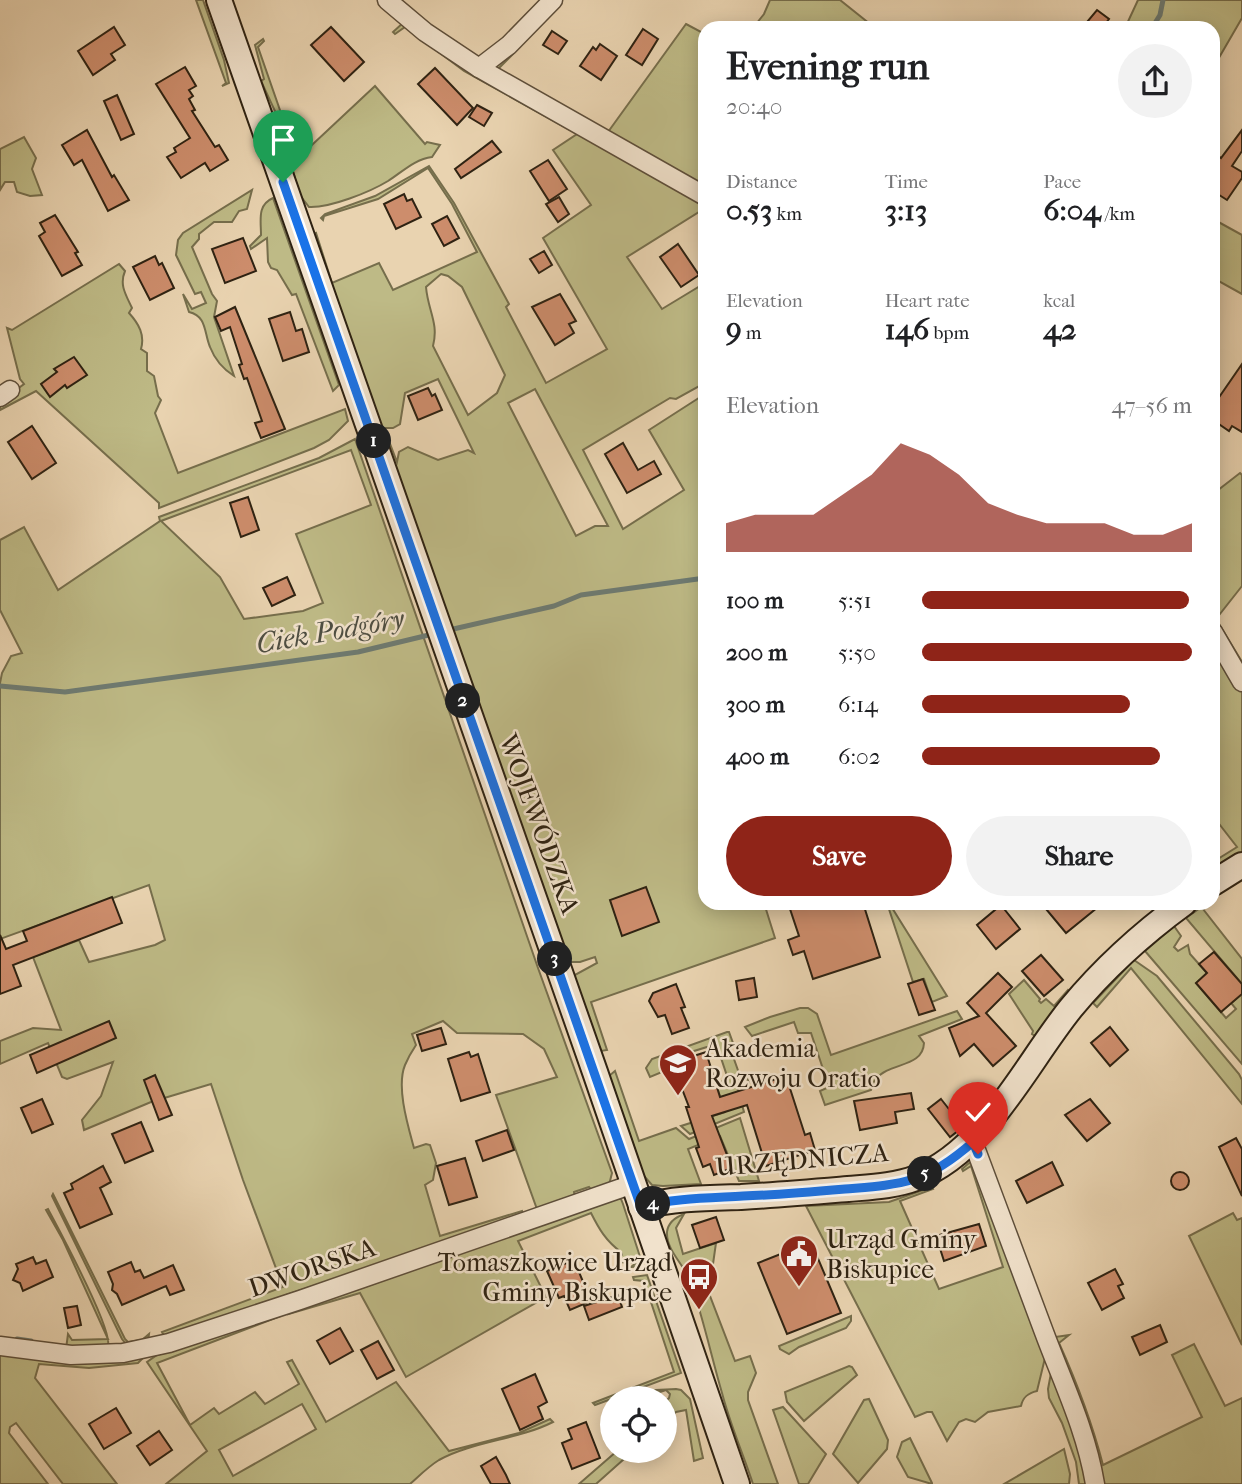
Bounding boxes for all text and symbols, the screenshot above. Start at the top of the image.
text: Evening run [726,44,929,89]
button: share [1118,44,1192,118]
text: 20:40 [726,93,782,120]
pin [253,110,313,182]
icon: arrive [264,121,302,159]
text: Distance [726,171,797,193]
text: Time [885,171,928,193]
text: Pace [1043,171,1081,193]
text: 0.53 [726,193,772,228]
text: 3:13 [885,193,927,228]
text: 6:04 [1043,193,1101,228]
text: km [772,203,802,225]
text: /km [1101,203,1135,225]
text: Elevation [726,290,803,312]
text: Heart rate [885,290,970,312]
text: kcal [1043,290,1075,312]
text: 9 [726,312,742,347]
text: 146 [885,312,929,347]
text: 42 [1043,312,1076,347]
text: m [742,322,762,344]
text: bpm [929,322,969,344]
text: Elevation [726,392,819,419]
text: 47–56 m [1112,392,1192,419]
pin: 1 [356,424,392,458]
text: 1 [370,429,377,451]
text: 100 m [726,587,784,614]
text: 5:51 [838,587,872,614]
water label: Ciek Podgóry [253,601,408,660]
text: 200 m [726,639,787,666]
text: 5:50 [838,639,876,666]
pin: 2 [446,684,480,718]
text: 2 [458,689,467,711]
text: 300 m [726,691,785,718]
text: 6:14 [838,691,878,718]
street label: WOJEWÓDZKA [492,729,587,919]
text: 400 m [726,743,789,770]
text: 6:02 [838,743,881,770]
button: Save [726,816,952,896]
button: Share [966,816,1192,896]
pin: 3 [538,942,572,976]
text: 3 [551,947,558,969]
place label: Akademia Rozwoju Oratio [704,1033,881,1094]
school or university icon: Akademia Rozwoju Oratio [657,1042,699,1097]
pin [948,1082,1008,1154]
icon: check [959,1093,997,1131]
street label: URZĘDNICZA [714,1137,891,1184]
pin: 5 [908,1156,942,1192]
text: 5 [920,1162,929,1184]
pin: 4 [636,1186,670,1222]
text: 4 [647,1192,658,1214]
place label: Urząd Gminy Biskupice [826,1224,978,1285]
street label: DWORSKA [244,1231,381,1304]
public building icon: Urząd Gminy Biskupice [778,1233,820,1288]
place label: Tomaszkowice Urząd Gminy Biskupice [438,1247,673,1308]
bus stop icon: Tomaszkowice Urząd Gminy Biskupice [678,1256,720,1311]
map controls [600,1386,677,1463]
button: locate [600,1386,677,1463]

